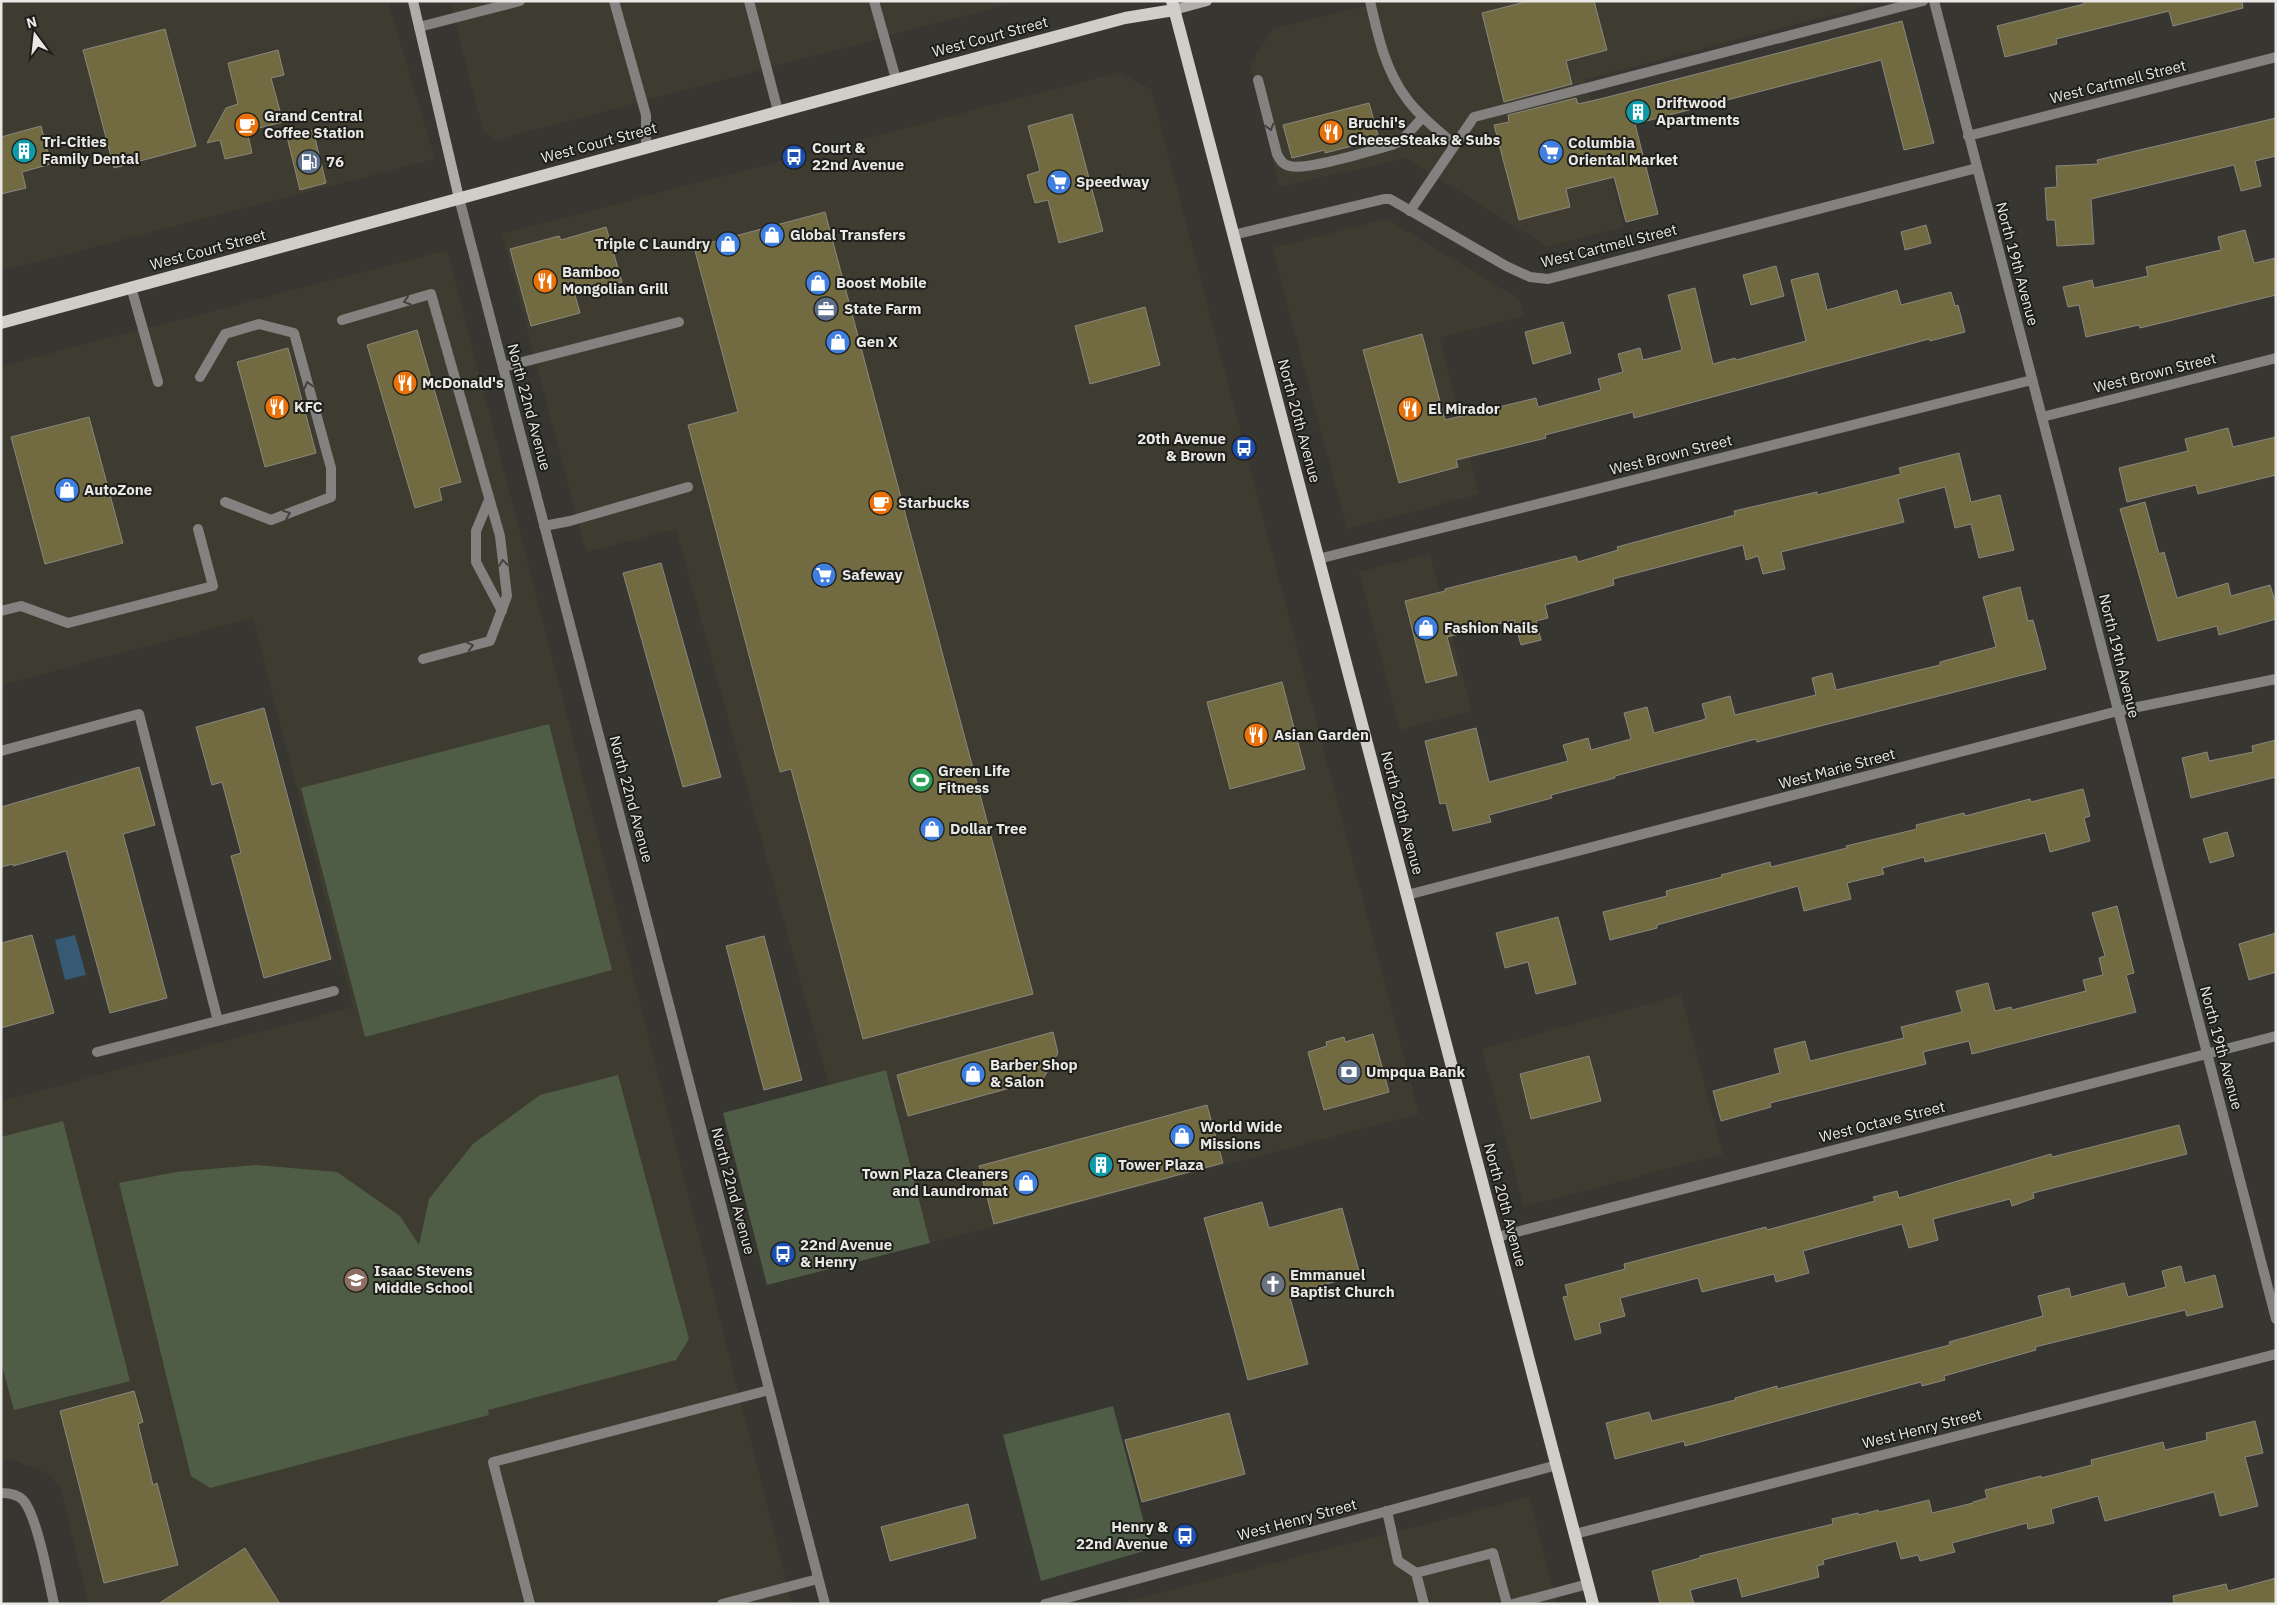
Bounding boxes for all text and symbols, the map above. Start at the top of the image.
north arrow [10,10,60,60]
text: N [24,12,39,32]
street label: West Court Street [930,12,1050,61]
street label: West Cartmell Street [2048,55,2188,108]
place label: Driftwood Apartments [1656,93,1740,129]
building icon: Driftwood Apartments [1625,99,1651,125]
place label: Grand Central Coffee Station [264,106,364,142]
cafe icon: Grand Central Coffee Station [234,112,260,138]
place label: Bruchi's CheeseSteaks & Subs [1348,113,1501,149]
street label: West Court Street [539,118,659,167]
restaurant icon: Bruchi's CheeseSteaks & Subs [1318,119,1344,145]
one-way arrow [1264,123,1275,132]
place label: Tri-Cities Family Dental [42,132,140,168]
place label: Columbia Oriental Market [1568,133,1678,169]
building icon: Tri-Cities Family Dental [11,138,37,164]
place label: Court & 22nd Avenue [812,138,904,174]
supermarket icon: Columbia Oriental Market [1538,139,1564,165]
bus stop icon: Court & 22nd Avenue [781,144,807,170]
fuel station icon: 76 [296,149,322,175]
place label: 76 [326,152,344,171]
supermarket icon: Speedway [1046,169,1072,195]
place label: Speedway [1076,172,1149,191]
street label: North 19th Avenue [1992,200,2043,328]
street label: West Cartmell Street [1539,219,1679,272]
shop icon: Global Transfers [759,222,785,248]
street label: West Court Street [148,225,268,274]
place label: Global Transfers [790,225,906,244]
shop icon: Triple C Laundry [715,231,741,257]
place label: Triple C Laundry [595,234,710,253]
place label: Bamboo Mongolian Grill [562,262,669,298]
restaurant icon: Bamboo Mongolian Grill [532,268,558,294]
shop icon: Boost Mobile [805,270,831,296]
place label: Boost Mobile [836,273,927,292]
one-way arrow [403,295,411,305]
office icon: State Farm [813,296,839,322]
place label: State Farm [844,299,921,318]
shop icon: Gen X [825,329,851,355]
place label: Gen X [856,332,898,351]
street label: North 22nd Avenue [503,341,556,472]
street label: West Brown Street [2092,348,2218,397]
street label: North 20th Avenue [1274,357,1325,485]
restaurant icon: McDonald's [392,370,418,396]
place label: McDonald's [422,373,504,392]
one-way arrow [304,381,314,389]
restaurant icon: KFC [264,394,290,420]
restaurant icon: El Mirador [1397,396,1423,422]
place label: KFC [294,397,323,416]
place label: El Mirador [1428,399,1500,418]
place label: 20th Avenue & Brown [1137,429,1226,465]
street label: West Brown Street [1608,430,1734,479]
bus stop icon: 20th Avenue & Brown [1231,435,1257,461]
shop icon: AutoZone [54,477,80,503]
place label: AutoZone [84,480,152,499]
cafe icon: Starbucks [868,490,894,516]
place label: Starbucks [898,493,970,512]
one-way arrow [282,510,290,520]
one-way arrow [498,559,509,567]
supermarket icon: Safeway [811,562,837,588]
place label: Safeway [842,565,902,584]
street label: North 19th Avenue [2095,592,2144,720]
shop icon: Fashion Nails [1413,615,1439,641]
place label: Fashion Nails [1444,618,1539,637]
one-way arrow [466,641,475,652]
restaurant icon: Asian Garden [1243,722,1269,748]
place label: Asian Garden [1274,725,1369,744]
street label: North 22nd Avenue [605,733,658,864]
street label: West Marie Street [1777,744,1897,793]
street label: North 20th Avenue [1377,749,1428,877]
place label: Green Life Fitness [938,761,1010,797]
sports icon: Green Life Fitness [908,767,934,793]
shop icon: Dollar Tree [919,816,945,842]
place label: Dollar Tree [950,819,1027,838]
street label: North 19th Avenue [2196,984,2247,1112]
place label: Barber Shop & Salon [990,1055,1078,1091]
bank icon: Umpqua Bank [1336,1059,1362,1085]
shop icon: Barber Shop & Salon [960,1061,986,1087]
place label: Umpqua Bank [1366,1062,1466,1081]
street label: West Octave Street [1817,1097,1947,1146]
place label: World Wide Missions [1200,1117,1282,1153]
shop icon: World Wide Missions [1169,1123,1195,1149]
street label: North 22nd Avenue [707,1125,760,1256]
street label: North 20th Avenue [1480,1141,1531,1269]
building icon: Tower Plaza [1088,1152,1114,1178]
place label: Tower Plaza [1118,1155,1204,1174]
place label: Town Plaza Cleaners and Laundromat [862,1164,1008,1200]
shop icon: Town Plaza Cleaners and Laundromat [1013,1170,1039,1196]
place label: 22nd Avenue & Henry [800,1235,892,1271]
bus stop icon: 22nd Avenue & Henry [770,1241,796,1267]
place label: Isaac Stevens Middle School [374,1261,473,1297]
place label: Emmanuel Baptist Church [1290,1265,1395,1301]
school or university icon: Isaac Stevens Middle School [343,1267,369,1293]
church icon: Emmanuel Baptist Church [1260,1271,1286,1297]
street label: West Henry Street [1860,1404,1984,1453]
street label: West Henry Street [1235,1494,1359,1545]
place label: Henry & 22nd Avenue [1076,1517,1168,1553]
bus stop icon: Henry & 22nd Avenue [1172,1523,1198,1549]

